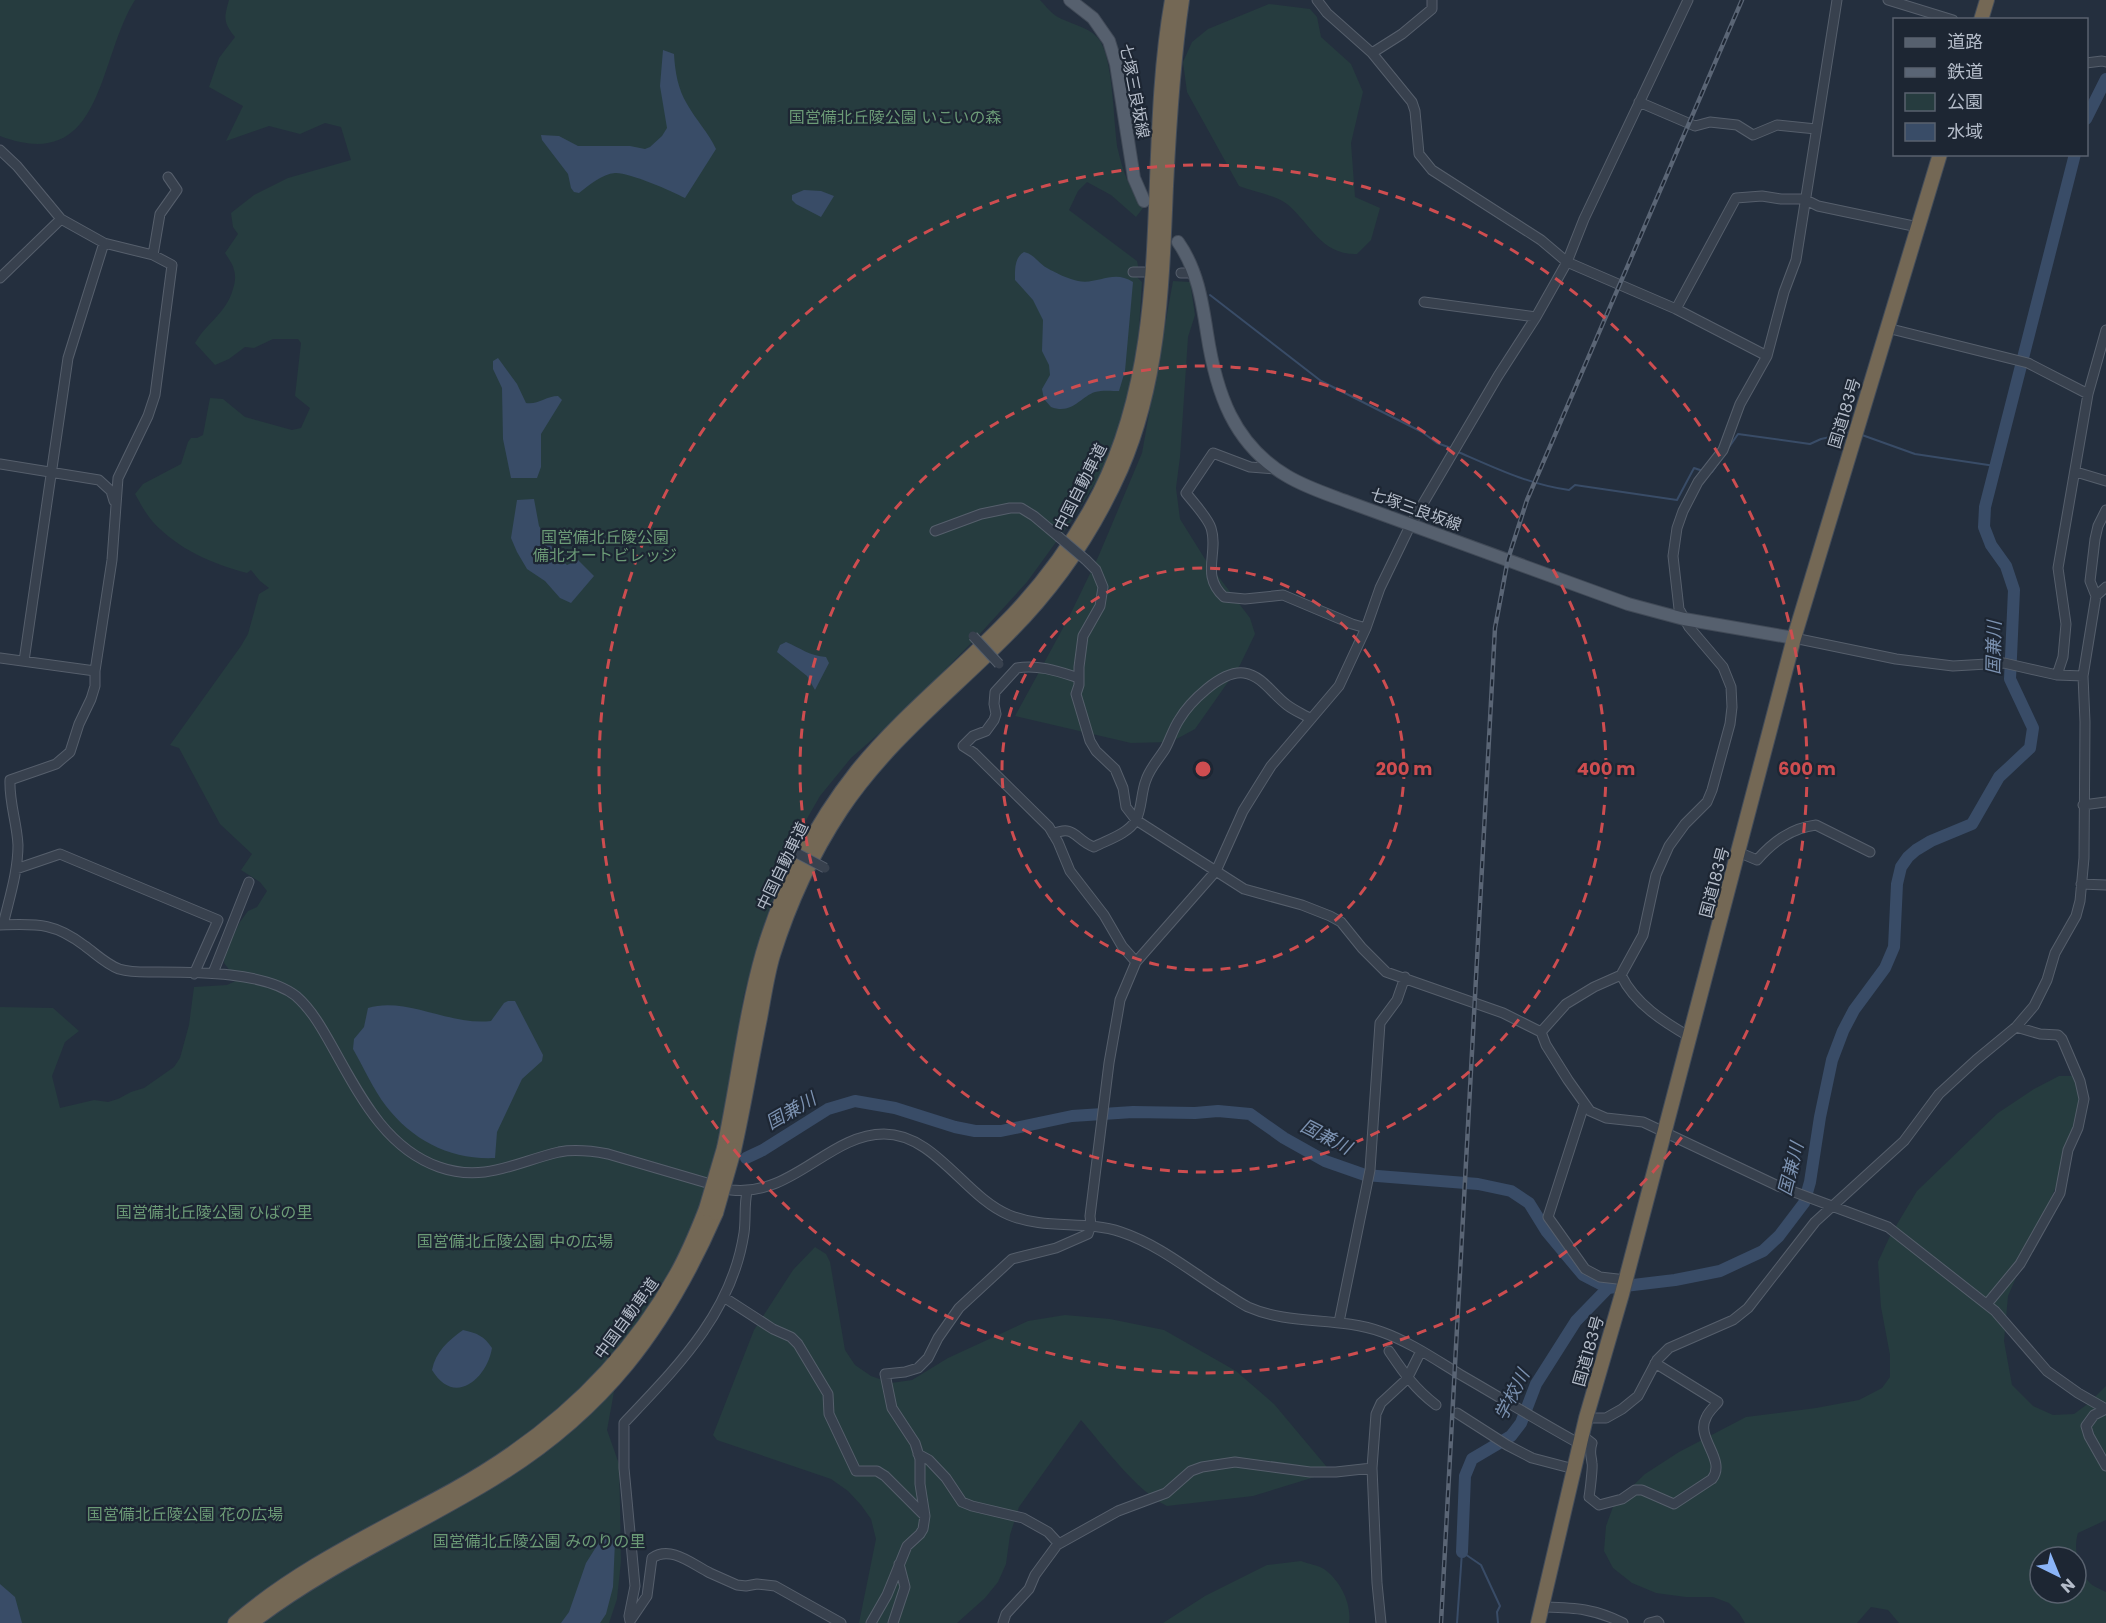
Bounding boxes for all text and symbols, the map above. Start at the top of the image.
legend [1893,18,2088,156]
text: 道路 [1947,29,1983,54]
street label: 七塚三良坂線 [1114,42,1155,140]
text: 鉄道 [1947,59,1983,84]
text: 公園 [1947,89,1983,114]
park label: 国営備北丘陵公園 いこいの森 [789,106,1001,129]
text: 水域 [1947,119,1983,144]
street label: 国道183号 [1823,375,1866,451]
street label: 中国自動車道 [1048,439,1112,535]
street label: 七塚三良坂線 [1367,482,1465,537]
park label: 国営備北丘陵公園 備北オートビレッジ [533,526,677,567]
water label: 国兼川 [1981,619,2007,675]
text: 200 m [1376,756,1432,781]
text: 400 m [1577,756,1635,781]
text: 600 m [1778,756,1836,781]
centre of rings [1193,759,1213,779]
street label: 中国自動車道 [751,818,814,914]
street label: 国道183号 [1694,844,1735,920]
water label: 国兼川 [761,1085,822,1135]
water label: 国兼川 [1296,1113,1358,1161]
water label: 国兼川 [1772,1138,1810,1198]
park label: 国営備北丘陵公園 ひばの里 [116,1201,312,1224]
park label: 国営備北丘陵公園 中の広場 [417,1230,613,1253]
street label: 中国自動車道 [589,1273,664,1364]
street label: 国道183号 [1567,1313,1610,1389]
water label: 学校川 [1488,1363,1536,1425]
park label: 国営備北丘陵公園 花の広場 [87,1503,283,1526]
park label: 国営備北丘陵公園 みのりの里 [433,1530,645,1553]
north arrow [2028,1545,2088,1605]
text: N [2056,1573,2080,1598]

